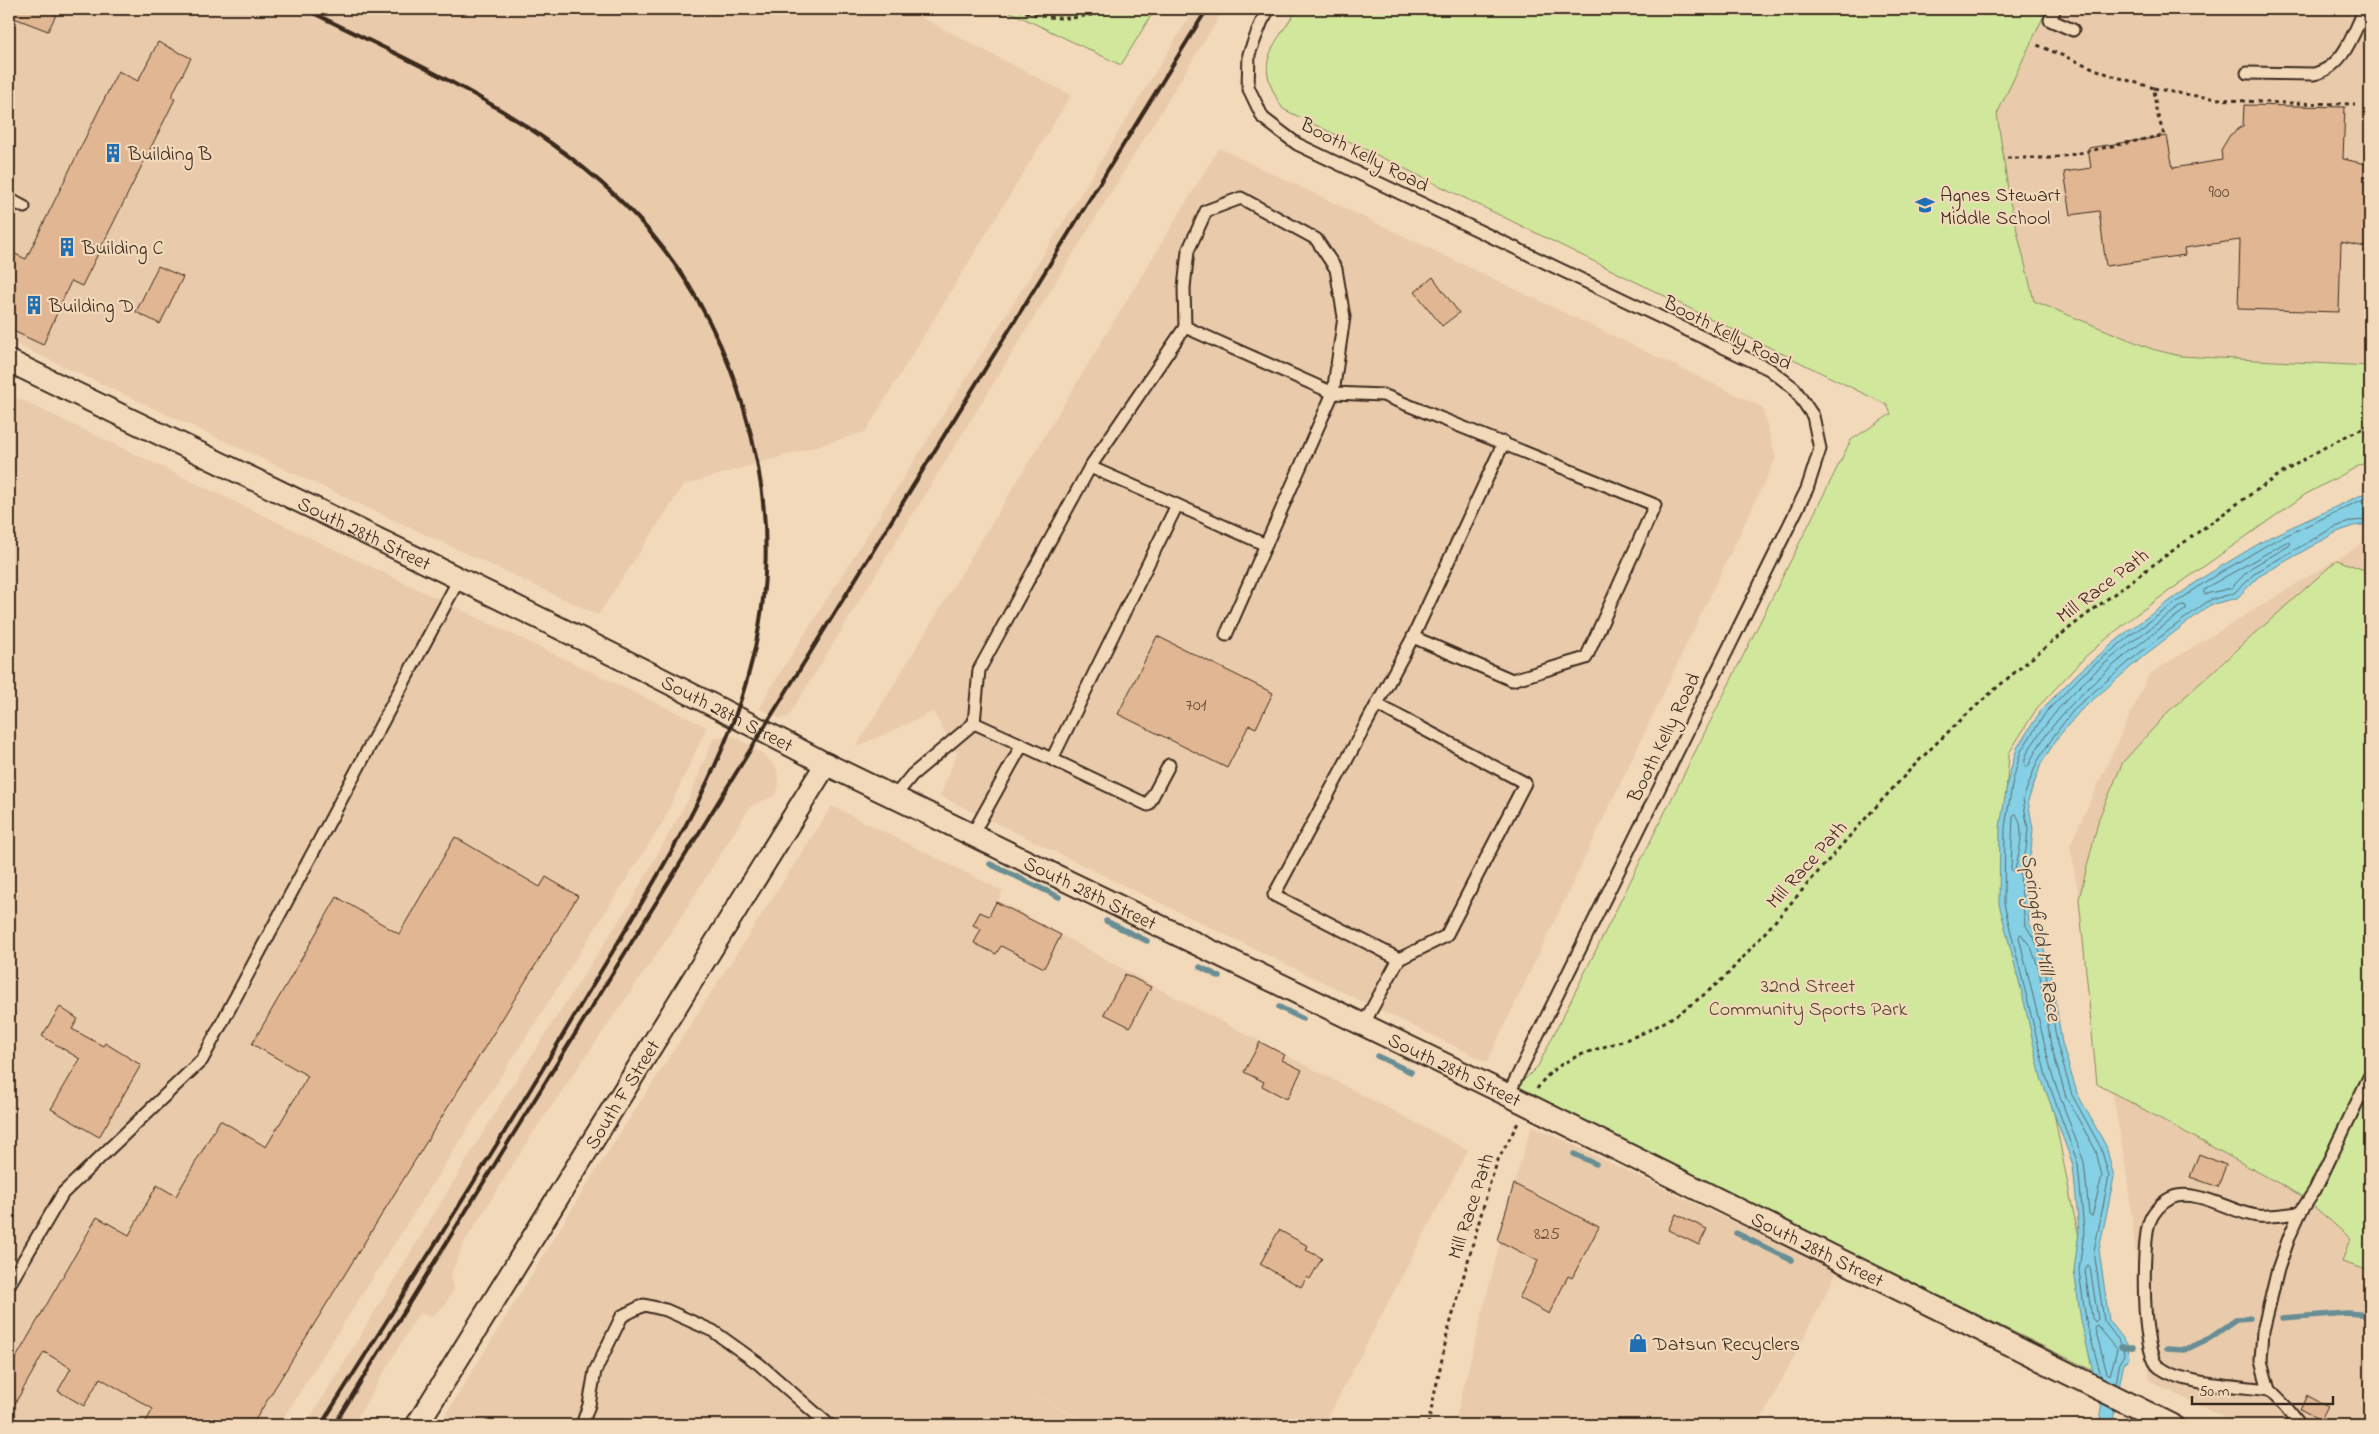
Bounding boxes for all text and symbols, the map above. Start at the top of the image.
street label: Booth Kelly Road [1294,111,1433,201]
place label: Building B [127,141,212,171]
building icon: Building B [102,142,124,164]
house number: 900 [2209,180,2230,206]
place label: Agnes Stewart Middle School [1940,182,2061,234]
school or university icon: Agnes Stewart Middle School [1914,194,1936,216]
place label: Building C [81,235,163,265]
building icon: Building C [56,236,78,258]
street label: Booth Kelly Road [1657,289,1796,379]
place label: Building D [48,293,134,323]
building icon: Building D [23,294,45,316]
street label: South 28th Street [292,490,435,580]
street label: Mill Race Path [2051,542,2156,632]
street label: South 28th Street [655,669,798,761]
street label: Booth Kelly Road [1621,669,1709,808]
house number: 701 [1186,693,1207,719]
street label: Mill Race Path [1760,815,1855,916]
street label: South 28th Street [1018,850,1161,939]
water label: Springfield Mill Race [2011,851,2068,1025]
park label: 32nd Street Community Sports Park [1709,973,1907,1025]
street label: South 28th Street [1382,1027,1526,1116]
street label: South F Street [579,1035,669,1156]
street label: Mill Race Path [1442,1150,1503,1263]
street label: South 28th Street [1745,1206,1888,1297]
house number: 825 [1534,1222,1560,1248]
place label: Datsun Recyclers [1652,1331,1800,1360]
shop icon: Datsun Recyclers [1627,1332,1649,1354]
scale bar [2192,1374,2333,1406]
text: 50 m [2199,1381,2230,1403]

